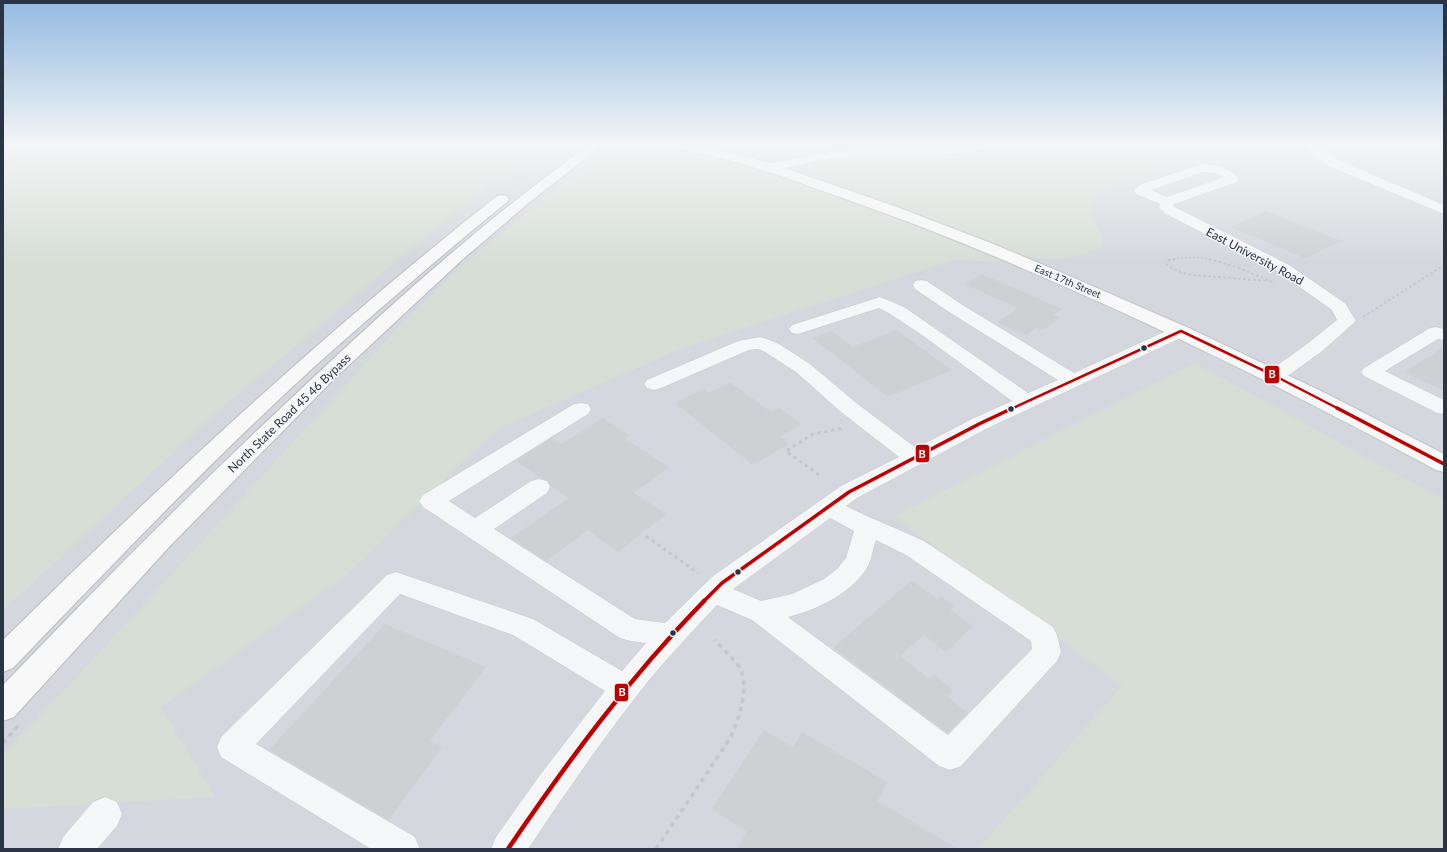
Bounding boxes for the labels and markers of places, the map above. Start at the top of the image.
unlabelled marker [1139,343,1149,353]
unlabelled marker [1006,404,1016,414]
unlabelled marker [733,567,743,577]
unlabelled marker [668,628,678,638]

